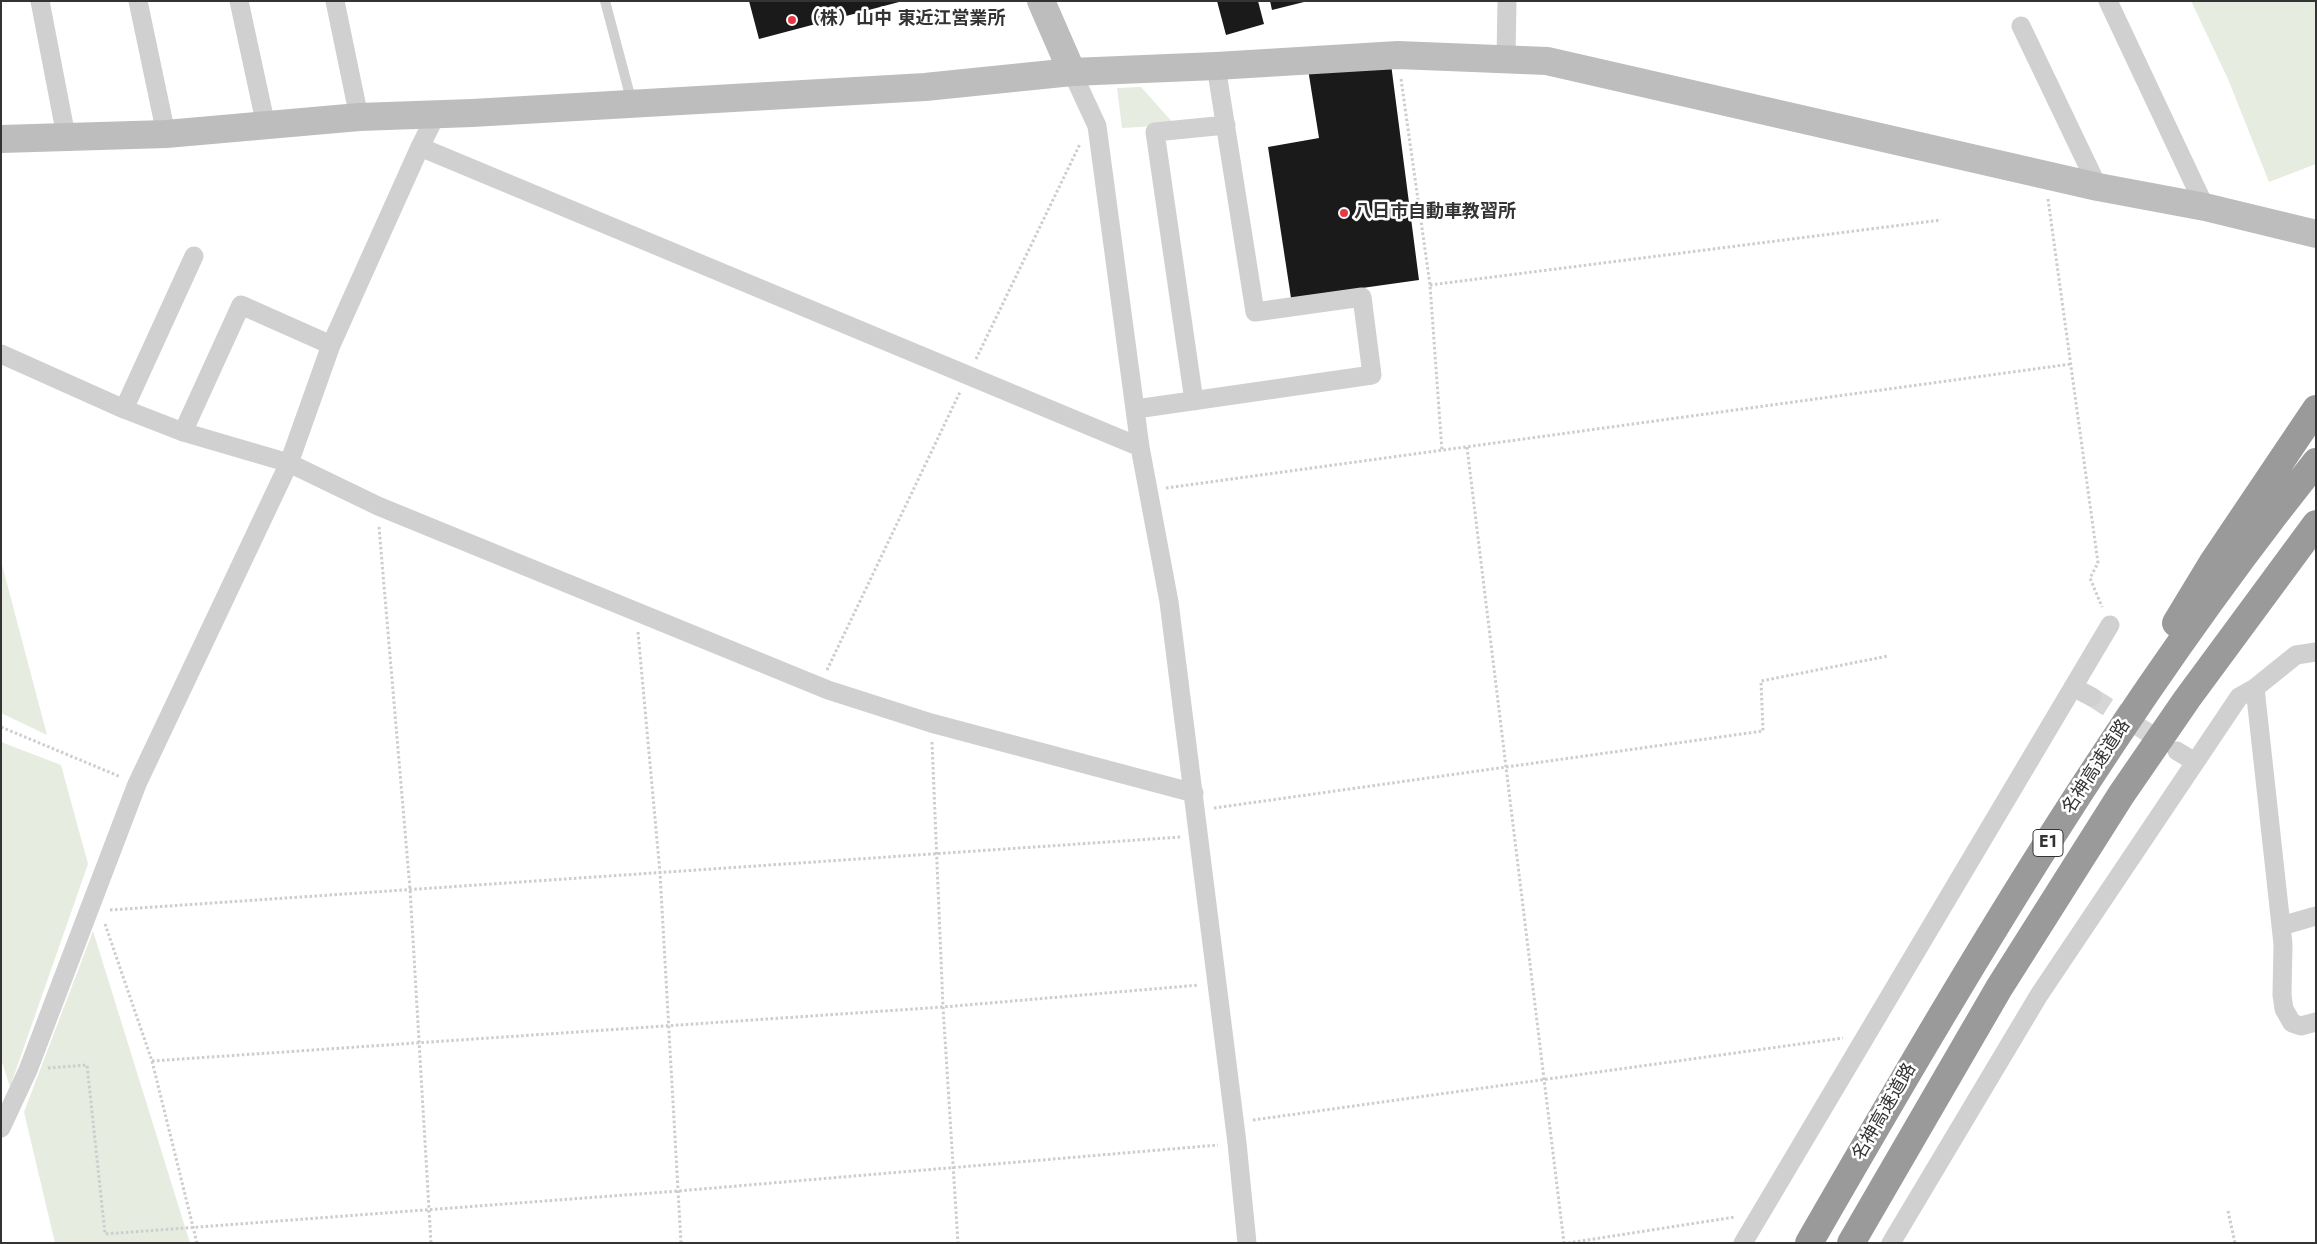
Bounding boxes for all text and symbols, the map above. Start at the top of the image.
place label: （株）山中 東近江営業所 [802,9,1005,31]
marker: （株）山中 東近江営業所 [786,14,798,26]
place label: 八日市自動車教習所 [1354,202,1516,224]
marker: 八日市自動車教習所 [1338,207,1350,219]
street label: 名神高速道路 [2059,716,2135,818]
road number: E1 [2033,830,2063,856]
street label: 名神高速道路 [1849,1060,1921,1164]

